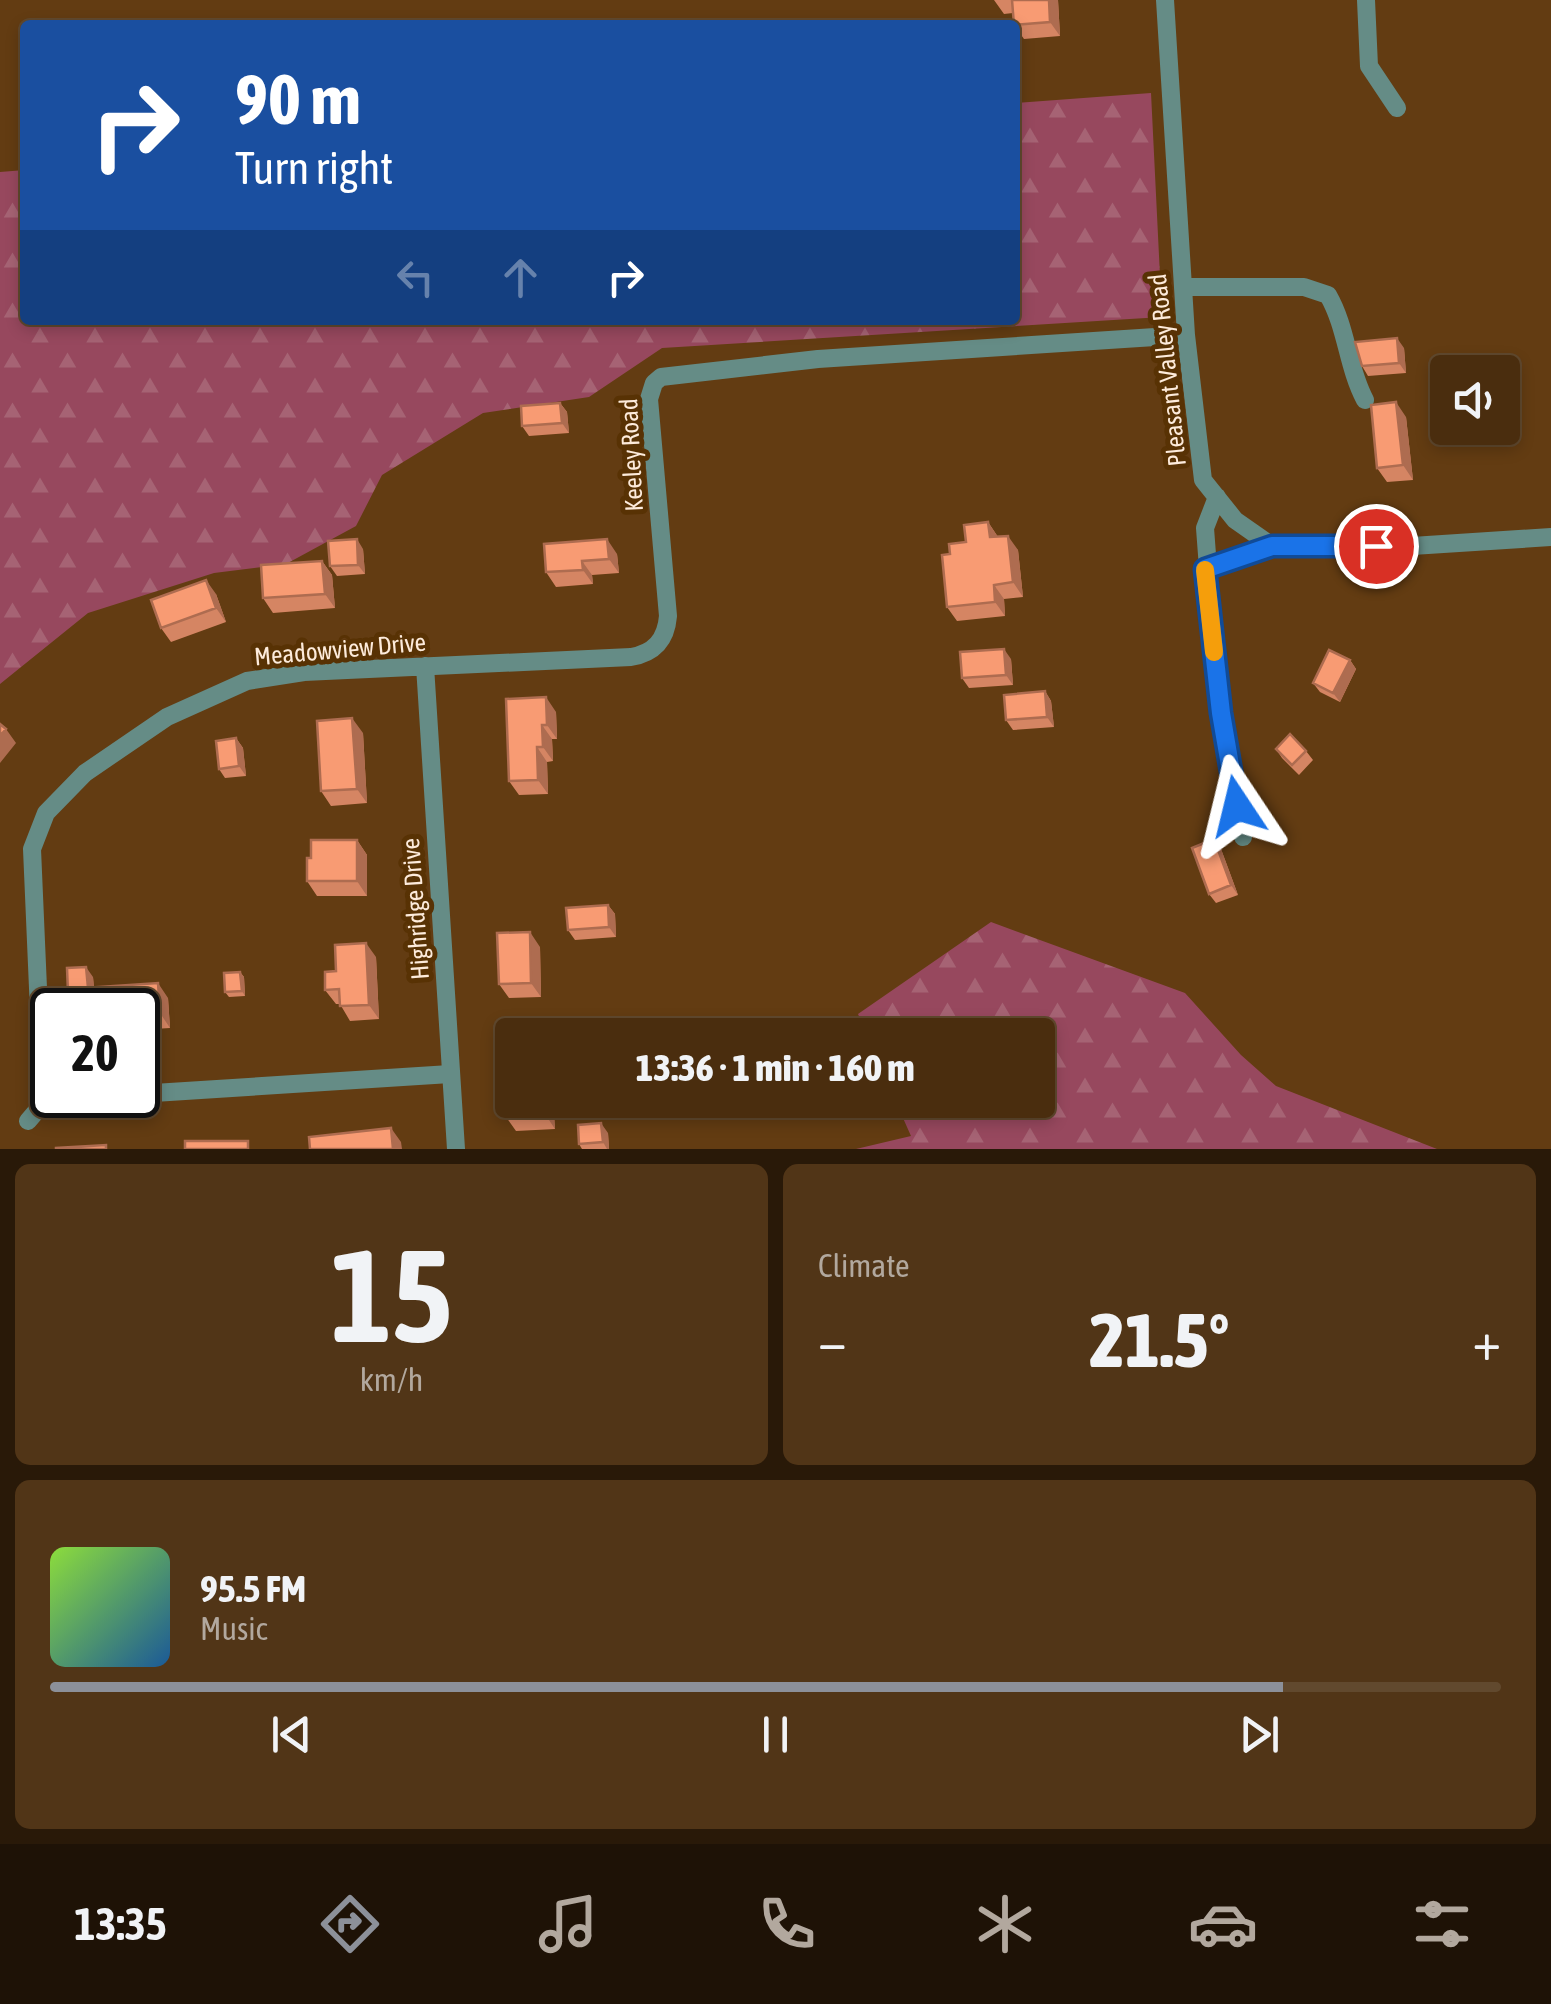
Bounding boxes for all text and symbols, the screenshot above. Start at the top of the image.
text: 90 m [235,59,361,139]
icon: right [70,60,200,190]
text: Turn right [235,142,393,194]
icon: left [388,250,443,305]
icon: ahead [493,250,548,305]
icon: right [598,250,653,305]
street label: Pleasant Valley Road [1143,272,1191,468]
map controls [1430,355,1520,445]
button: sound [1430,355,1520,445]
street label: Keeley Road [614,398,648,512]
pin [1334,504,1419,589]
icon: arrive [1349,519,1404,574]
street label: Meadowview Drive [253,628,427,670]
position arrow [1185,754,1289,858]
street label: Highridge Drive [396,837,434,981]
speed limit sign: 20 [30,988,160,1118]
text: 13:36 · 1 min · 160 m [635,1046,915,1089]
text: 15 [330,1221,453,1370]
text: Climate [818,1247,910,1284]
text: 21.5° [1090,1297,1229,1383]
text: − [818,1309,847,1372]
text: + [1472,1309,1501,1372]
text: km/h [360,1361,423,1398]
text: 95.5 FM [200,1567,306,1610]
text: Music [200,1610,267,1647]
icon: previous [264,1707,319,1762]
icon: pause [748,1707,803,1762]
icon: next [1232,1707,1287,1762]
icon: directions [315,1889,385,1959]
icon: music [533,1889,603,1959]
icon: phone [752,1889,822,1959]
icon: climate [970,1889,1040,1959]
icon: car [1188,1889,1258,1959]
icon: filters [1407,1889,1477,1959]
text: 13:35 [74,1898,167,1950]

